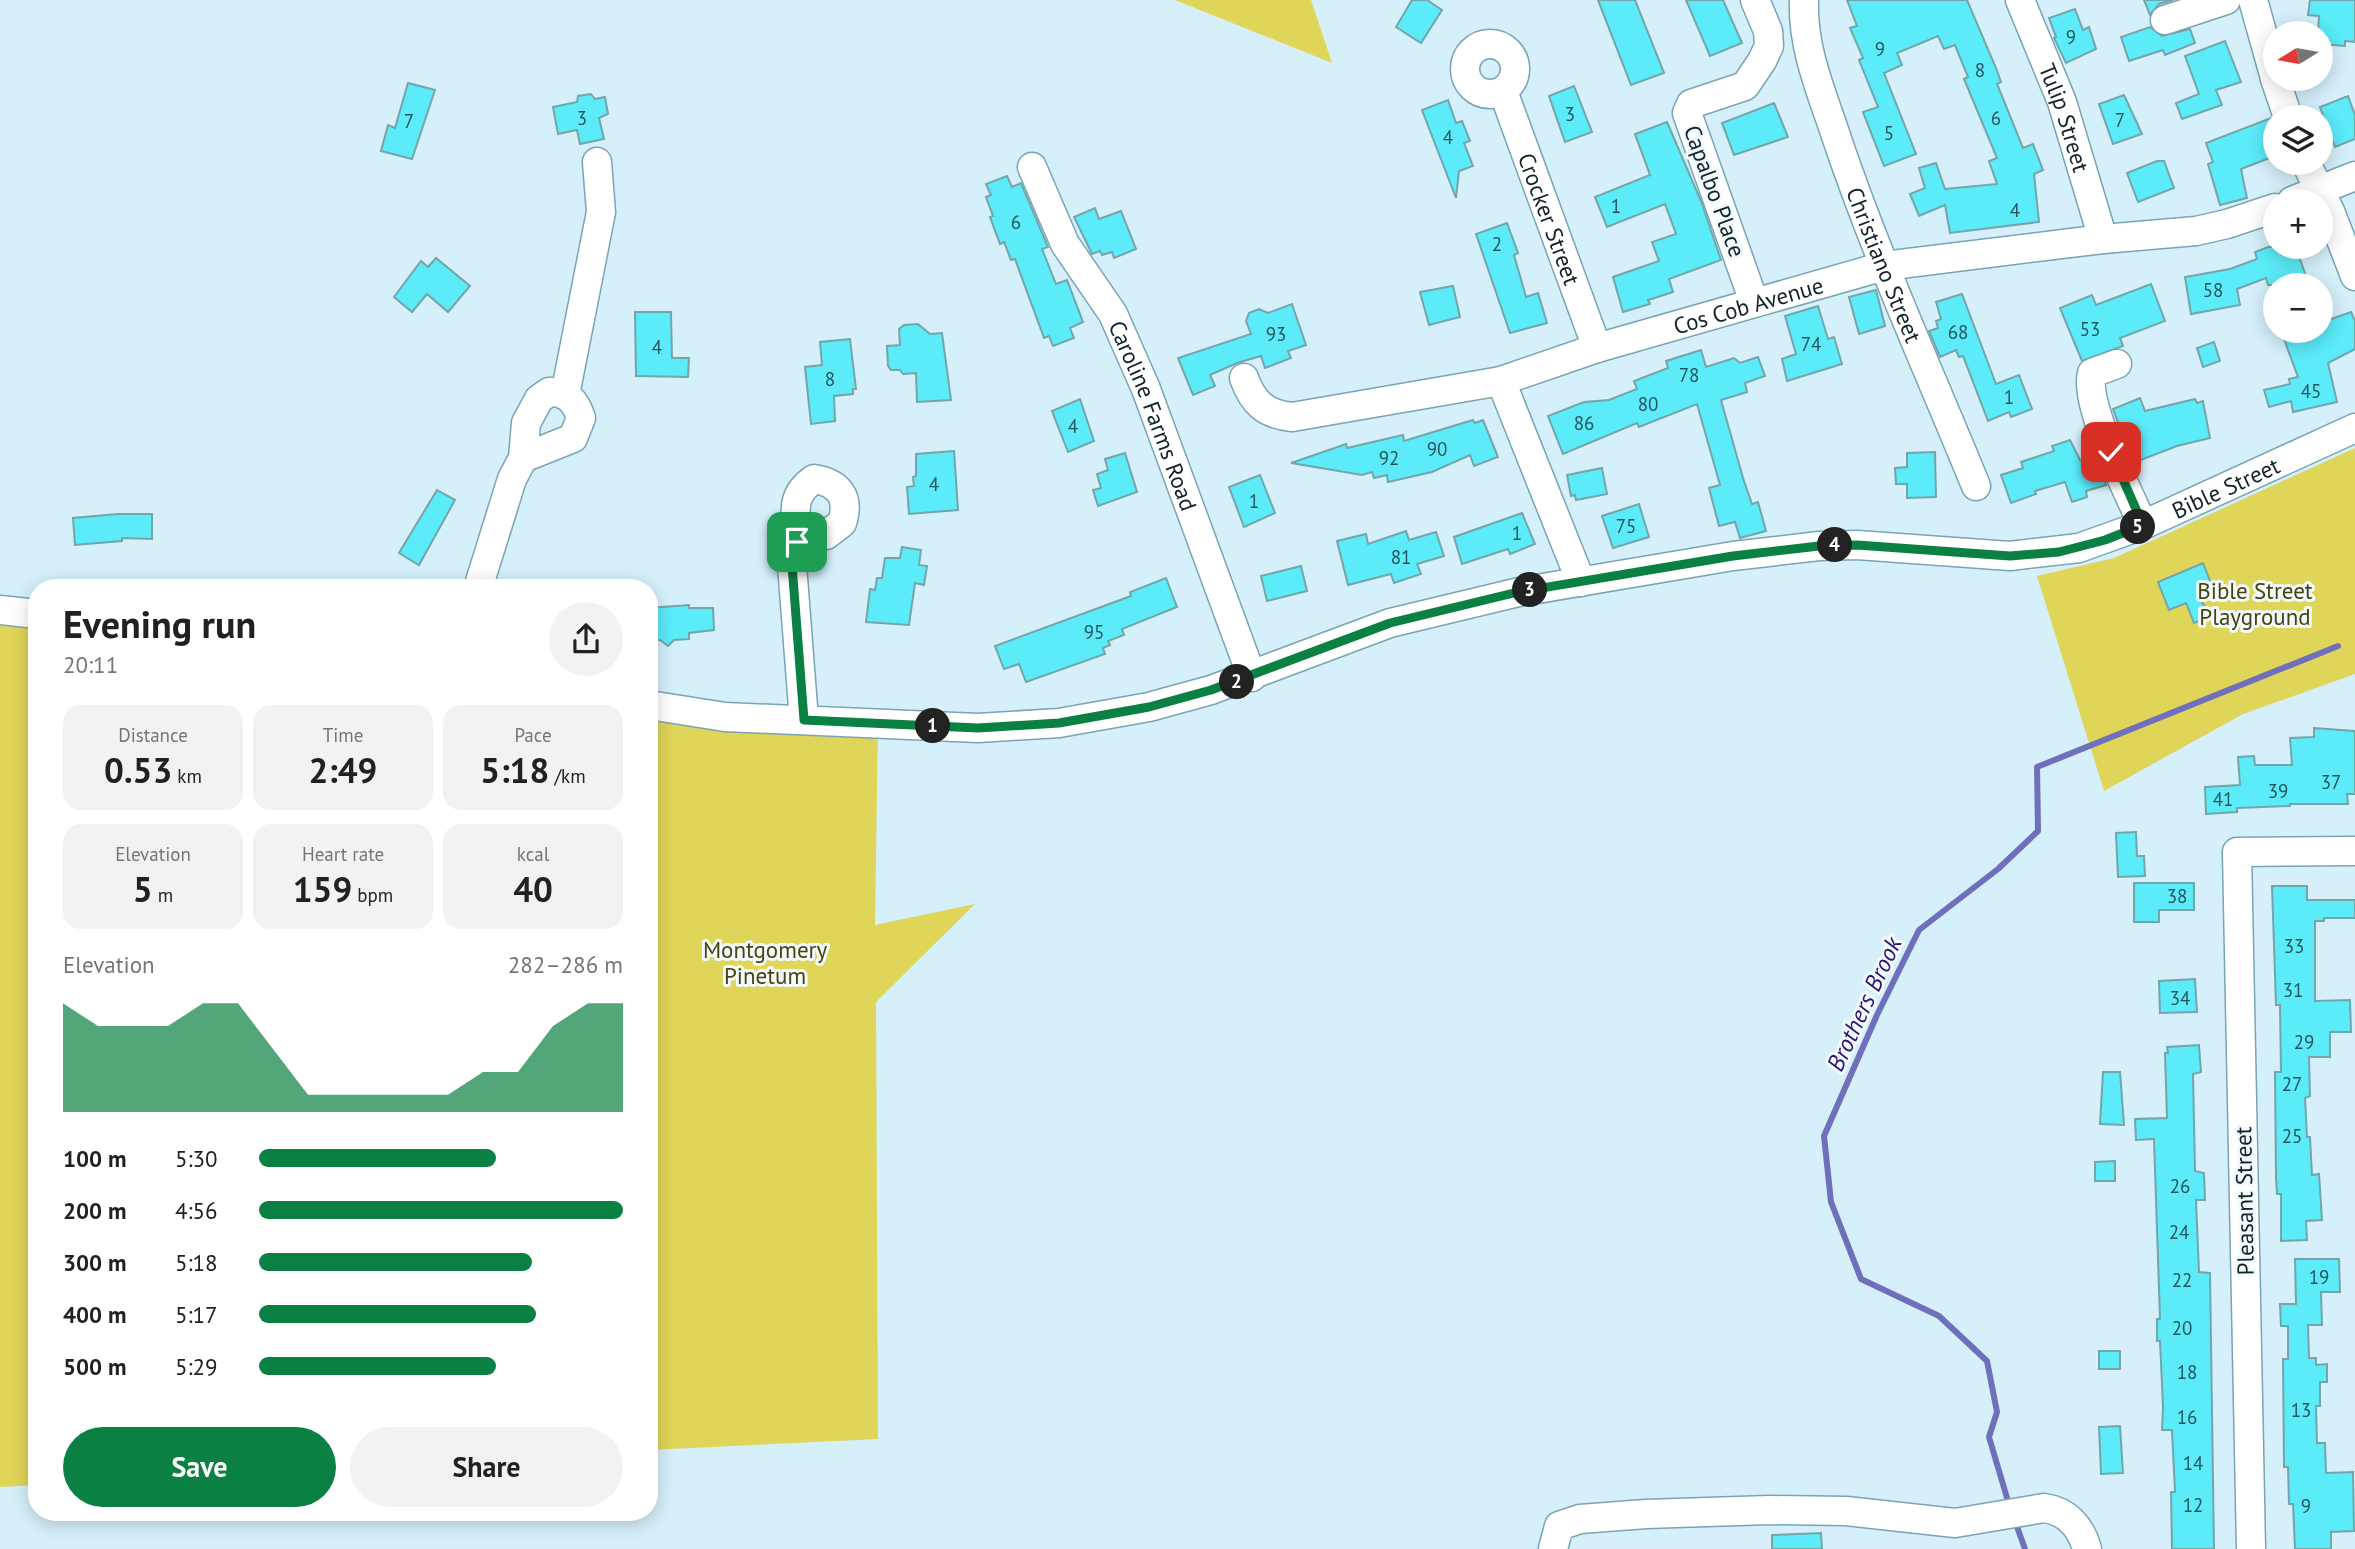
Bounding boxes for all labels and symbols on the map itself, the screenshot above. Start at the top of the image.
north arrow [2263,21,2333,91]
house number: 9 [2066,25,2076,49]
house number: 9 [1875,37,1885,61]
house number: 8 [1975,58,1985,82]
street label: Tulip Street [2033,59,2097,176]
house number: 3 [1565,102,1575,126]
house number: 3 [577,106,587,130]
house number: 6 [1991,106,2001,130]
house number: 7 [2115,108,2125,132]
house number: 7 [404,109,414,133]
street label: Capalbo Place [1678,121,1752,261]
house number: 5 [1884,121,1894,145]
house number: 4 [1443,125,1453,149]
street label: Crocker Street [1512,149,1587,289]
street label: Christiano Street [1841,183,1929,347]
house number: 1 [1611,194,1621,218]
house number: 4 [2010,198,2020,222]
house number: 6 [1011,210,1021,234]
house number: 2 [1492,232,1502,256]
street label: Cos Cob Avenue [1670,270,1827,340]
house number: 58 [2203,278,2223,302]
street label: Caroline Farms Road [1103,316,1204,515]
house number: 53 [2080,317,2100,341]
house number: 68 [1948,320,1968,344]
house number: 93 [1266,322,1286,346]
house number: 74 [1801,332,1821,356]
house number: 4 [652,335,662,359]
house number: 78 [1679,363,1699,387]
house number: 8 [825,367,835,391]
house number: 45 [2301,379,2321,403]
house number: 1 [2004,385,2014,409]
house number: 80 [1638,392,1658,416]
house number: 86 [1574,411,1594,435]
house number: 4 [1068,414,1078,438]
pin [2081,422,2141,482]
house number: 90 [1427,437,1447,461]
house number: 92 [1379,446,1399,470]
street label: Bible Street [2167,450,2284,524]
house number: 4 [929,472,939,496]
house number: 1 [1249,489,1259,513]
pin: 5 [2120,510,2156,544]
pin [767,512,827,572]
house number: 75 [1616,514,1636,538]
house number: 1 [1512,521,1522,545]
pin: 4 [1818,528,1853,562]
house number: 81 [1391,545,1411,569]
pin: 3 [1512,572,1548,608]
park label: Bible Street Playground [2197,576,2313,631]
house number: 95 [1084,620,1104,644]
pin: 2 [1220,664,1254,700]
pin: 1 [916,708,950,744]
house number: 37 [2321,770,2341,794]
house number: 39 [2268,779,2288,803]
house number: 41 [2213,787,2233,811]
house number: 38 [2167,884,2187,908]
water label: Brothers Brook [1819,931,1909,1076]
house number: 33 [2284,934,2304,958]
park label: Montgomery Pinetum [703,935,827,990]
house number: 31 [2283,978,2303,1002]
house number: 34 [2170,986,2190,1010]
house number: 29 [2294,1030,2314,1054]
house number: 27 [2282,1072,2302,1096]
house number: 25 [2282,1124,2302,1148]
street label: Pleasant Street [2228,1126,2260,1276]
house number: 26 [2170,1174,2190,1198]
house number: 24 [2169,1220,2189,1244]
house number: 19 [2309,1265,2329,1289]
house number: 22 [2172,1268,2192,1292]
house number: 20 [2172,1316,2192,1340]
house number: 18 [2177,1360,2197,1384]
house number: 13 [2291,1398,2311,1422]
house number: 16 [2177,1405,2197,1429]
house number: 14 [2183,1451,2203,1475]
house number: 12 [2183,1493,2203,1517]
house number: 9 [2301,1494,2311,1518]

